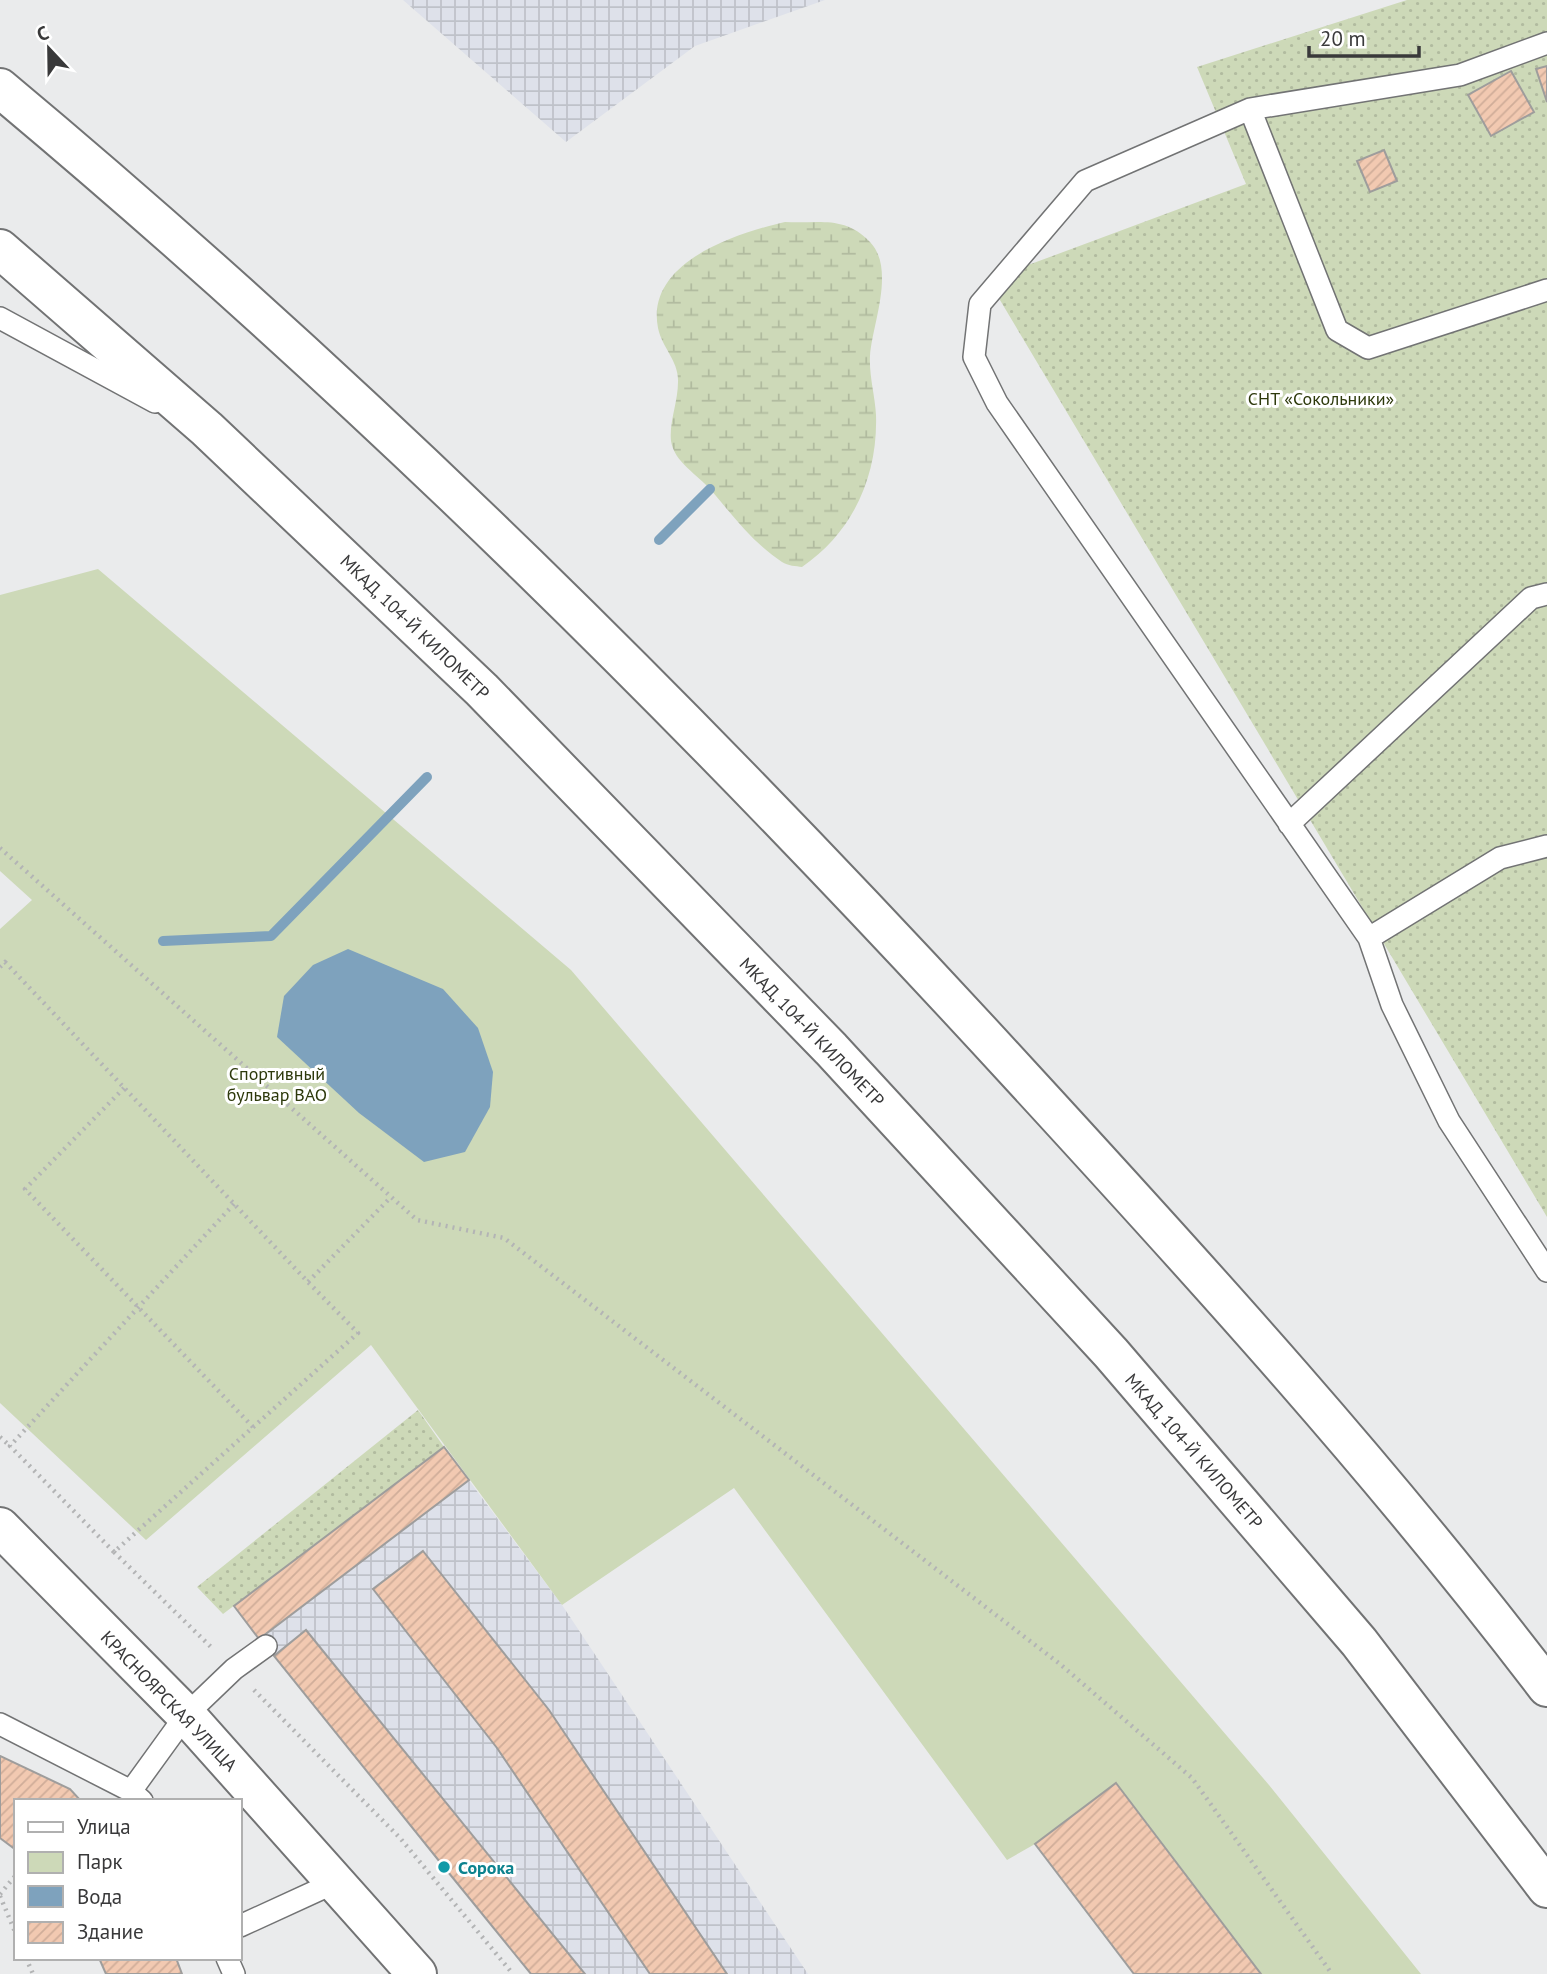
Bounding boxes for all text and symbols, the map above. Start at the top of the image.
north arrow [14,14,84,84]
scale bar [1309,14,1419,58]
text: С [33,20,52,46]
text: 20 m [1320,25,1366,52]
park label: СНТ «Сокольники» [1248,387,1394,410]
street label: МКАД, 104-Й КИЛОМЕТР [335,550,495,704]
street label: МКАД, 104-Й КИЛОМЕТР [735,952,889,1112]
park label: Спортивный бульвар ВАО [227,1062,327,1106]
street label: МКАД, 104-Й КИЛОМЕТР [1120,1368,1268,1534]
street label: КРАСНОЯРСКАЯ УЛИЦА [96,1626,242,1777]
legend [14,1799,242,1960]
text: Улица [77,1813,131,1840]
text: Парк [77,1848,123,1875]
place label: Сорока [458,1856,514,1879]
marker: Сорока [436,1859,452,1875]
text: Вода [77,1883,122,1910]
text: Здание [77,1918,144,1945]

